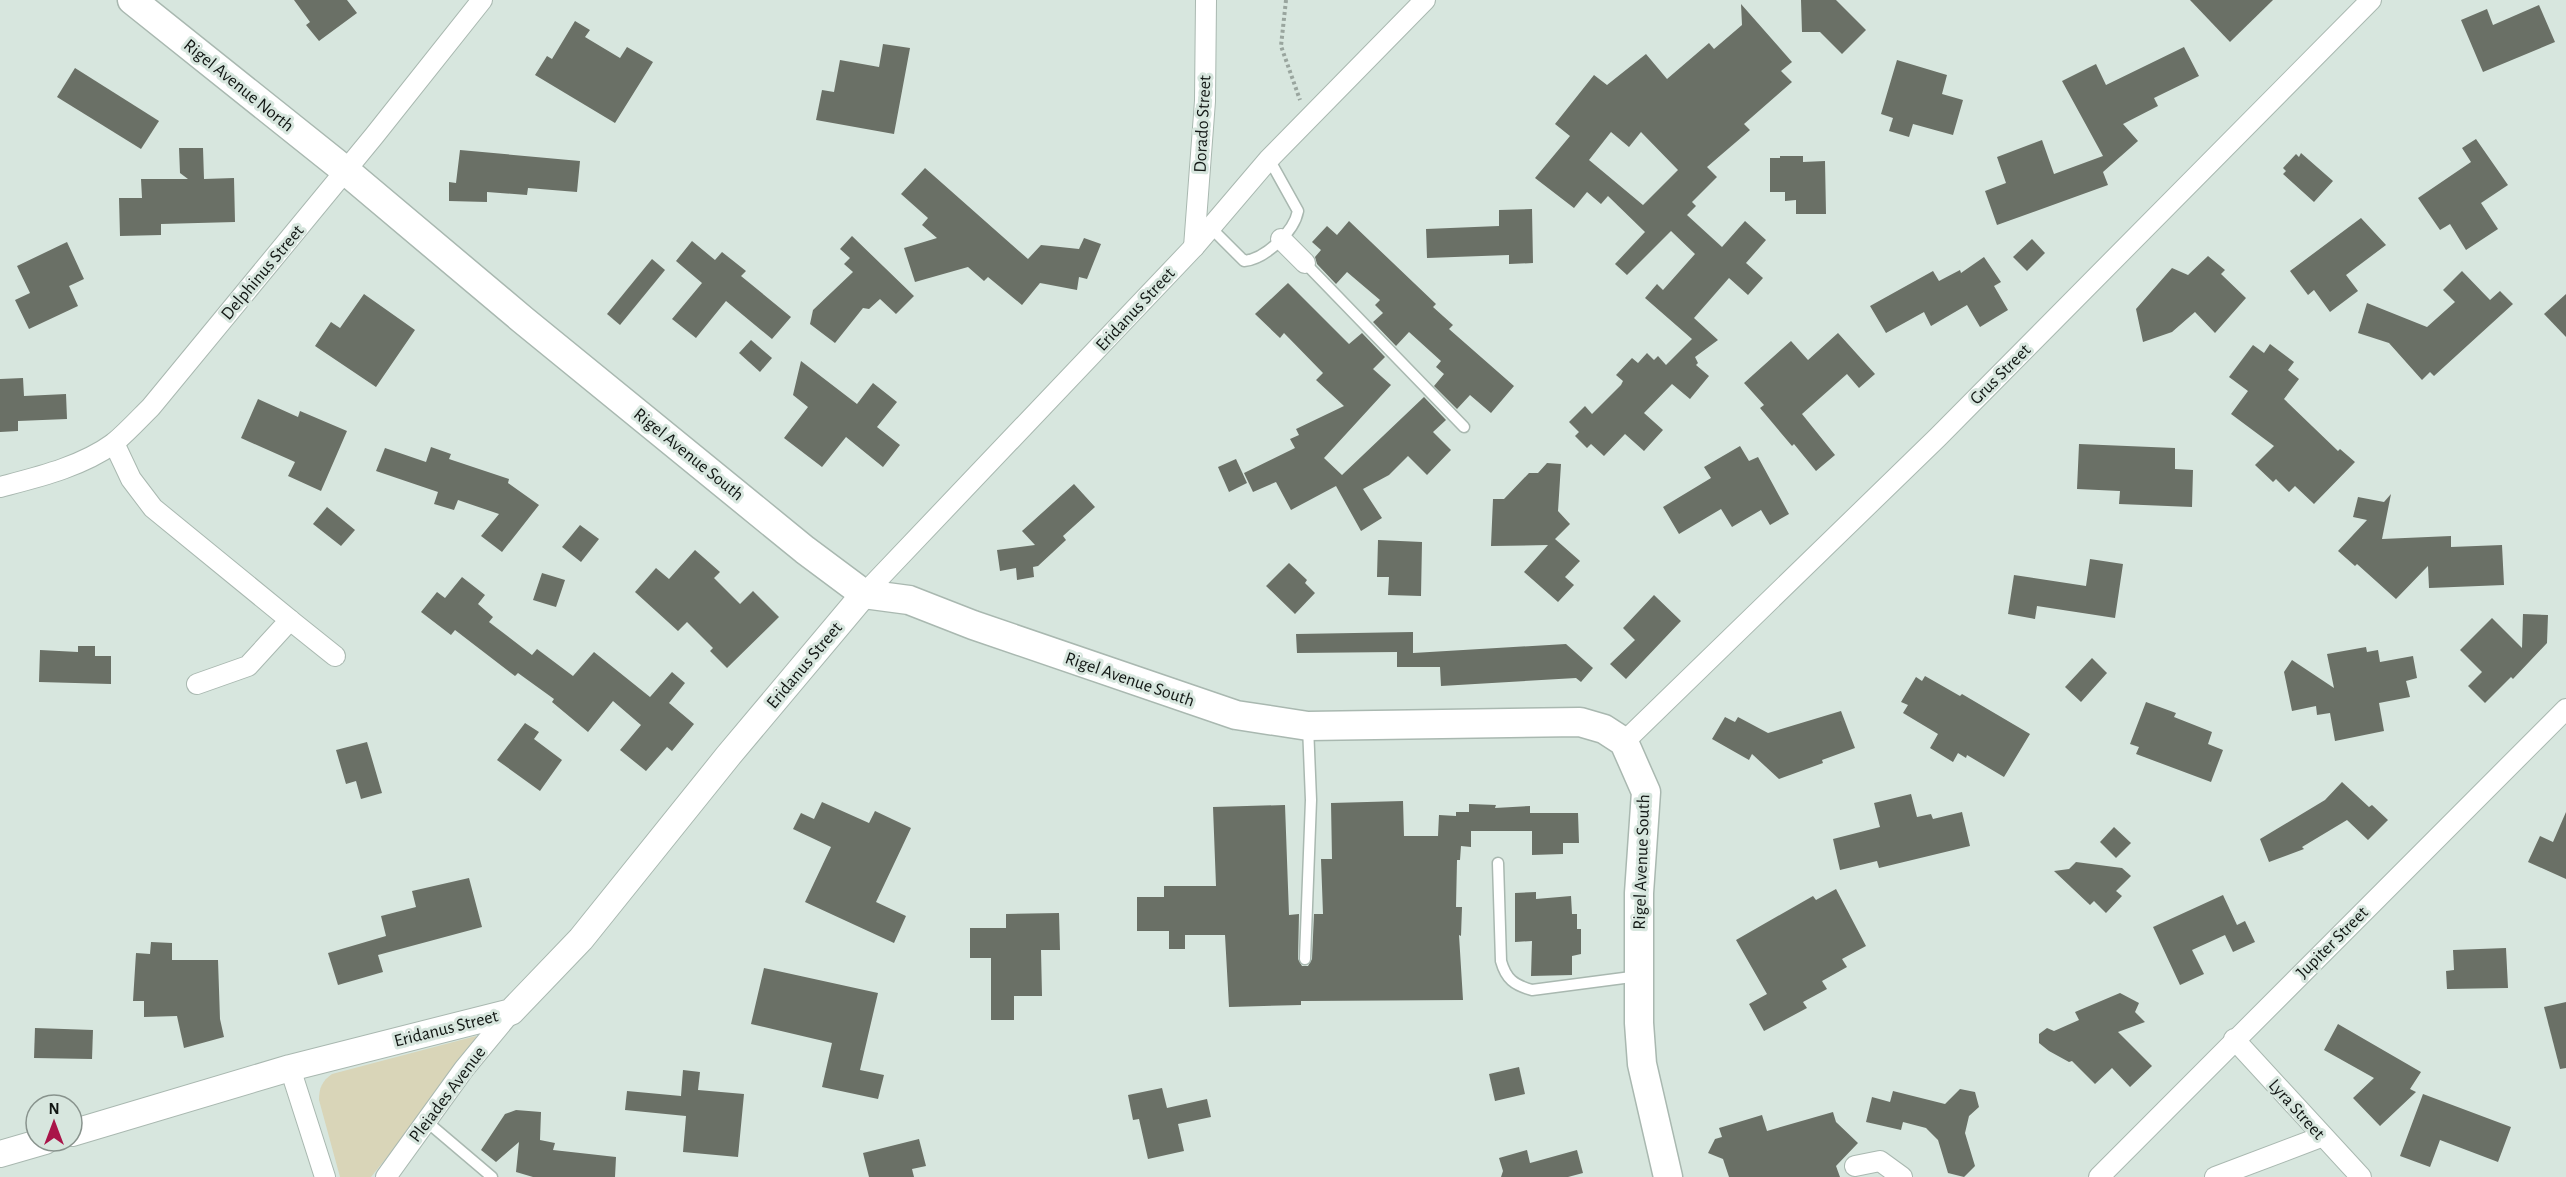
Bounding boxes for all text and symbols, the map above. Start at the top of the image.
street label: Rigel Avenue North [180,36,297,135]
street label: Dorado Street [1191,75,1215,173]
street label: Delphinus Street [218,222,308,324]
street label: Eridanus Street [1093,264,1179,355]
street label: Grus Street [1967,341,2035,408]
street label: Rigel Avenue South [630,405,747,504]
street label: Eridanus Street [764,619,846,712]
street label: Rigel Avenue South [1063,649,1197,711]
street label: Rigel Avenue South [1631,794,1653,930]
street label: Jupiter Street [2293,903,2372,982]
street label: Eridanus Street [392,1007,500,1051]
street label: Pleiades Avenue [406,1043,489,1146]
street label: Lyra Street [2265,1076,2328,1143]
north arrow [24,1093,84,1153]
text: N [48,1101,60,1117]

